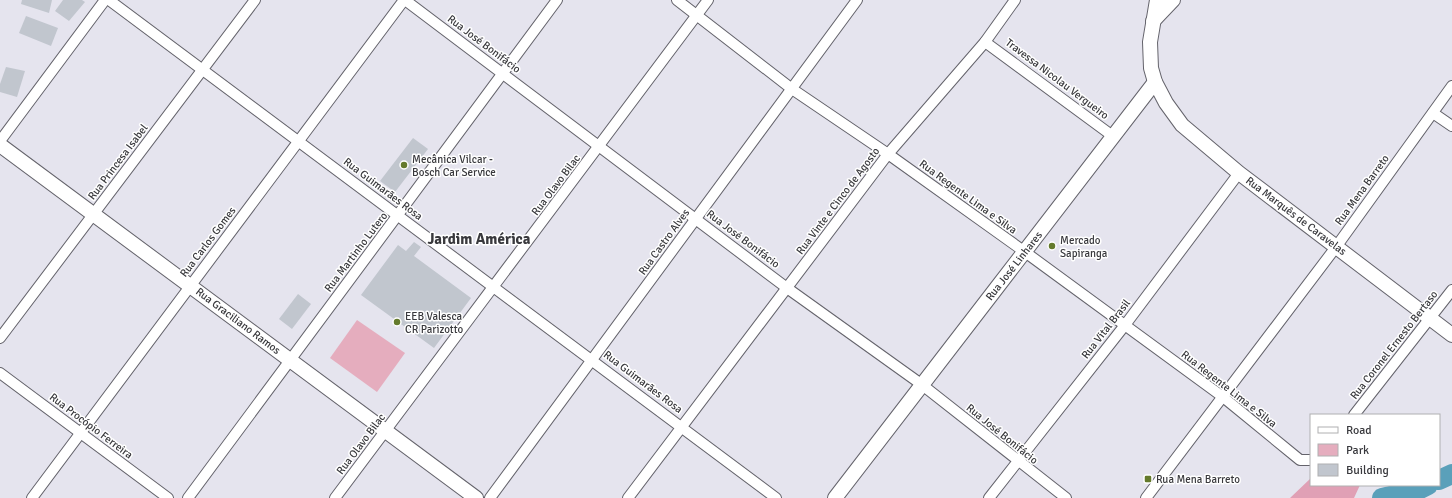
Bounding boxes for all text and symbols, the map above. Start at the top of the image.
street label: Rua José Bonifácio [445,12,523,76]
street label: Travessa Nicolau Vergueiro [1003,36,1111,122]
street label: Rua Princesa Isabel [85,122,151,202]
street label: Rua Vinte e Cinco de Agosto [794,145,883,257]
street label: Rua Olavo Bilac [529,152,583,218]
street label: Rua Mena Barreto [1332,152,1392,228]
place label: Mecânica Vilcar - Bosch Car Service [412,153,496,179]
street label: Rua Guimarães Rosa [341,155,425,223]
street label: Rua Regente Lima e Silva [917,157,1020,237]
marker: Mecânica Vilcar - Bosch Car Service [399,160,409,170]
street label: Rua Marquês de Caravelas [1243,174,1349,258]
street label: Rua Carlos Gomes [177,204,239,280]
street label: Rua Castro Alves [636,206,692,277]
street label: Rua José Bonifácio [704,207,782,271]
street label: Rua Martinho Lutero [322,209,390,294]
street label: Rua José Linhares [983,229,1045,303]
district label: Jardim América [428,230,531,248]
place label: Mercado Sapiranga [1060,234,1108,260]
marker: Mercado Sapiranga [1047,241,1057,251]
street label: Rua Graciliano Ramos [193,285,283,357]
street label: Rua Coronel Ernesto Bertaso [1348,288,1441,402]
street label: Rua Vital Brasil [1079,297,1133,361]
place label: EEB Valesca CR Parizotto [405,310,463,336]
marker: EEB Valesca CR Parizotto [392,317,402,327]
street label: Rua Guimarães Rosa [601,348,685,416]
street label: Rua Regente Lima e Silva [1179,348,1280,430]
street label: Rua Procópio Ferreira [47,391,135,462]
street label: Rua José Bonifácio [964,401,1041,467]
street label: Rua Olavo Bilac [334,411,388,477]
legend [1310,414,1440,486]
text: Road [1346,423,1372,438]
text: Park [1346,443,1369,458]
text: Building [1346,463,1389,478]
place label: Rua Mena Barreto [1156,473,1240,486]
marker: Rua Mena Barreto [1143,474,1153,484]

